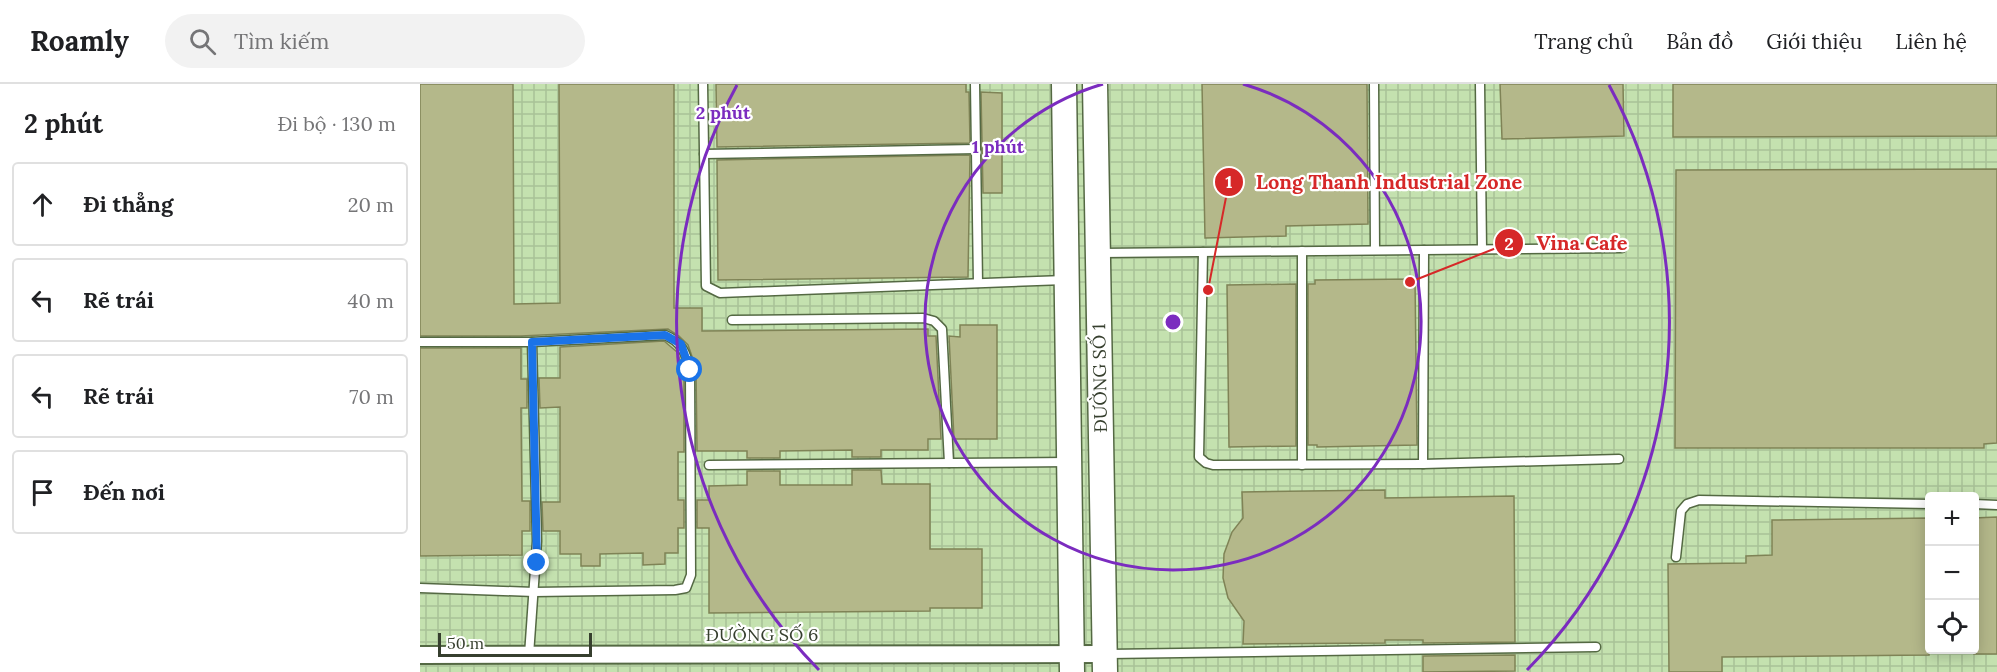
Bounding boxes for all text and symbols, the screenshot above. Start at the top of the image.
search box [165,14,585,68]
text: Roamly [30,23,129,59]
icon: search [186,25,219,58]
text: Tìm kiếm [234,27,329,55]
text: Trang chủ [1534,28,1633,55]
text: Bản đồ [1666,28,1733,55]
text: Giới thiệu [1766,28,1862,55]
text: Liên hệ [1895,28,1967,55]
text: 2 phút [696,101,751,124]
text: 2 phút [24,107,103,140]
text: Đi bộ · 130 m [277,111,396,136]
text: 1 phút [972,135,1025,158]
callout: Long Thanh Industrial Zone [1214,163,1535,201]
text: Long Thanh Industrial Zone [1256,169,1522,194]
text: 1 [1225,170,1233,193]
icon: ahead [26,188,59,221]
text: Đi thẳng [83,190,173,218]
text: 20 m [348,192,394,217]
callout: Vina Cafe [1494,224,1639,262]
text: Vina Cafe [1537,230,1628,255]
text: 2 [1504,232,1514,255]
icon: left [26,284,59,317]
text: Rẽ trái [83,286,154,314]
text: 40 m [348,288,394,313]
centre of rings [1163,312,1183,332]
street label: ĐƯỜNG SỐ 1 [1087,323,1112,433]
route start [676,356,702,382]
icon: left [26,380,59,413]
text: Rẽ trái [83,382,154,410]
text: 70 m [349,384,394,409]
icon: arrive [26,476,59,509]
text: Đến nơi [83,478,165,506]
map controls [1925,492,1979,654]
button: + [1925,492,1979,546]
button: − [1925,546,1979,600]
route end [523,549,549,575]
button: locate [1925,600,1979,654]
street label: ĐƯỜNG SỐ 6 [706,623,818,646]
scale bar [438,630,592,658]
text: 50 m [447,633,484,653]

